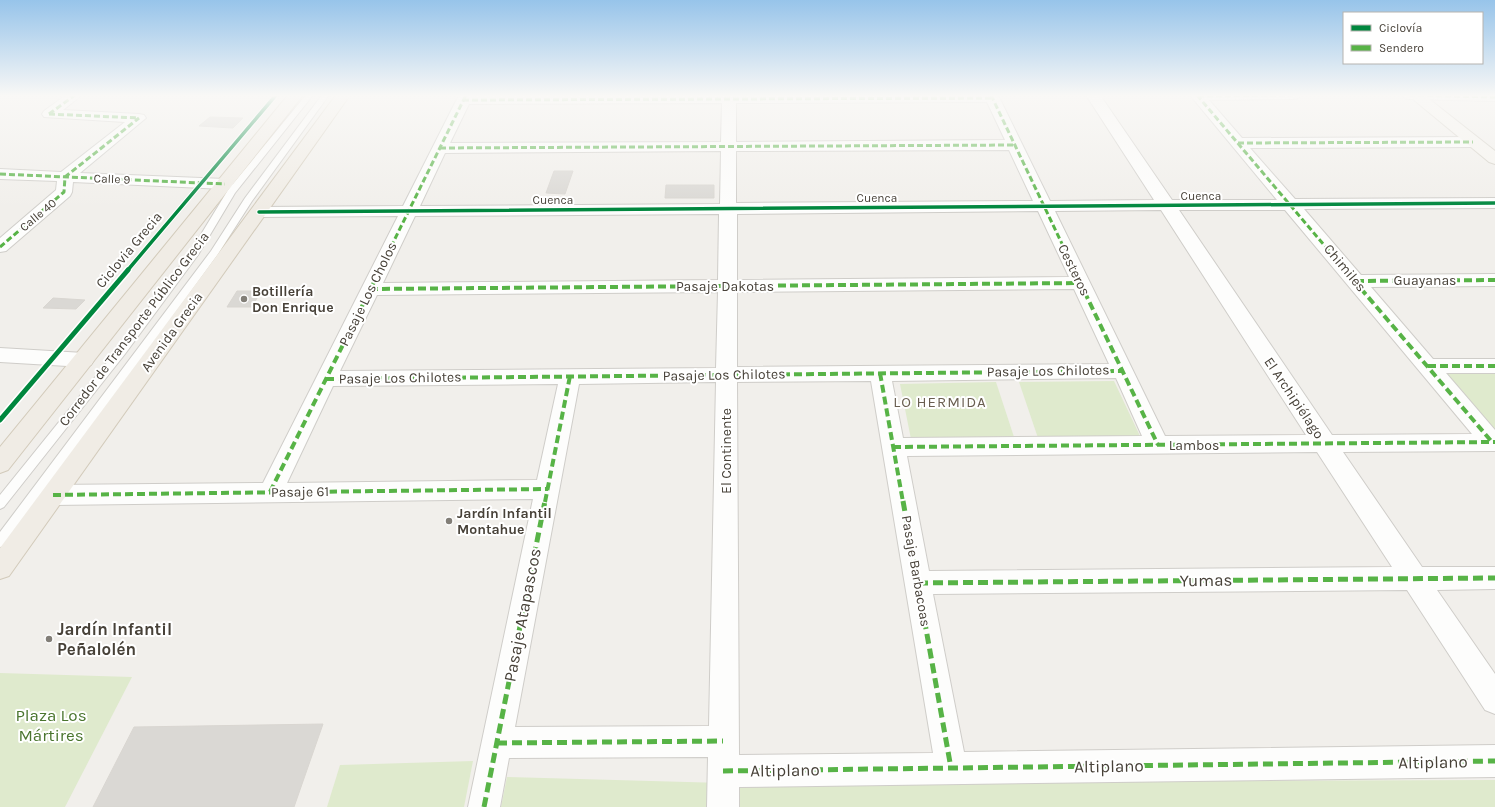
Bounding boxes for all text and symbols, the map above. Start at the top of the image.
legend [1343,12,1483,64]
text: Ciclovía [1379,21,1422,35]
text: Sendero [1379,41,1424,55]
street label: Calle 9 [93,171,131,187]
street label: Cuenca [1181,189,1221,203]
street label: Cuenca [857,191,897,205]
street label: Cuenca [533,193,573,207]
street label: Calle 40 [17,196,59,234]
street label: Ciclovia Grecia [92,208,166,292]
street label: Corredor de Transporte Público Grecia [55,228,213,430]
street label: Pasaje Los Cholos [335,239,401,349]
street label: Cesteros [1054,241,1094,299]
street label: Chimiles [1320,241,1370,295]
street label: Guayanas [1394,272,1456,289]
street label: Pasaje Dakotas [676,278,774,295]
place label: Botillería Don Enrique [252,283,334,316]
street label: Avenida Grecia [137,289,207,375]
marker: Botillería Don Enrique [239,294,249,304]
street label: El Archipiélago [1260,354,1328,442]
street label: Pasaje Los Chilotes [986,361,1110,381]
street label: Pasaje Los Chilotes [662,365,786,385]
street label: Pasaje Los Chilotes [338,368,462,388]
district label: LO HERMIDA [893,393,987,411]
street label: El Continente [718,408,735,494]
street label: Lambos [1169,437,1219,454]
street label: Pasaje 61 [271,483,329,501]
place label: Jardín Infantil Montahue [457,505,552,538]
street label: Pasaje Barbacoas [898,514,934,628]
marker: Jardín Infantil Montahue [444,516,454,526]
street label: Pasaje Atapascos [499,546,545,684]
street label: Yumas [1179,570,1233,590]
place label: Jardín Infantil Peñalolén [57,619,172,659]
marker: Jardín Infantil Peñalolén [44,634,54,644]
park label: Plaza Los Mártires [15,705,87,745]
street label: Altiplano [1398,751,1468,773]
street label: Altiplano [1074,755,1144,777]
street label: Altiplano [750,759,820,781]

